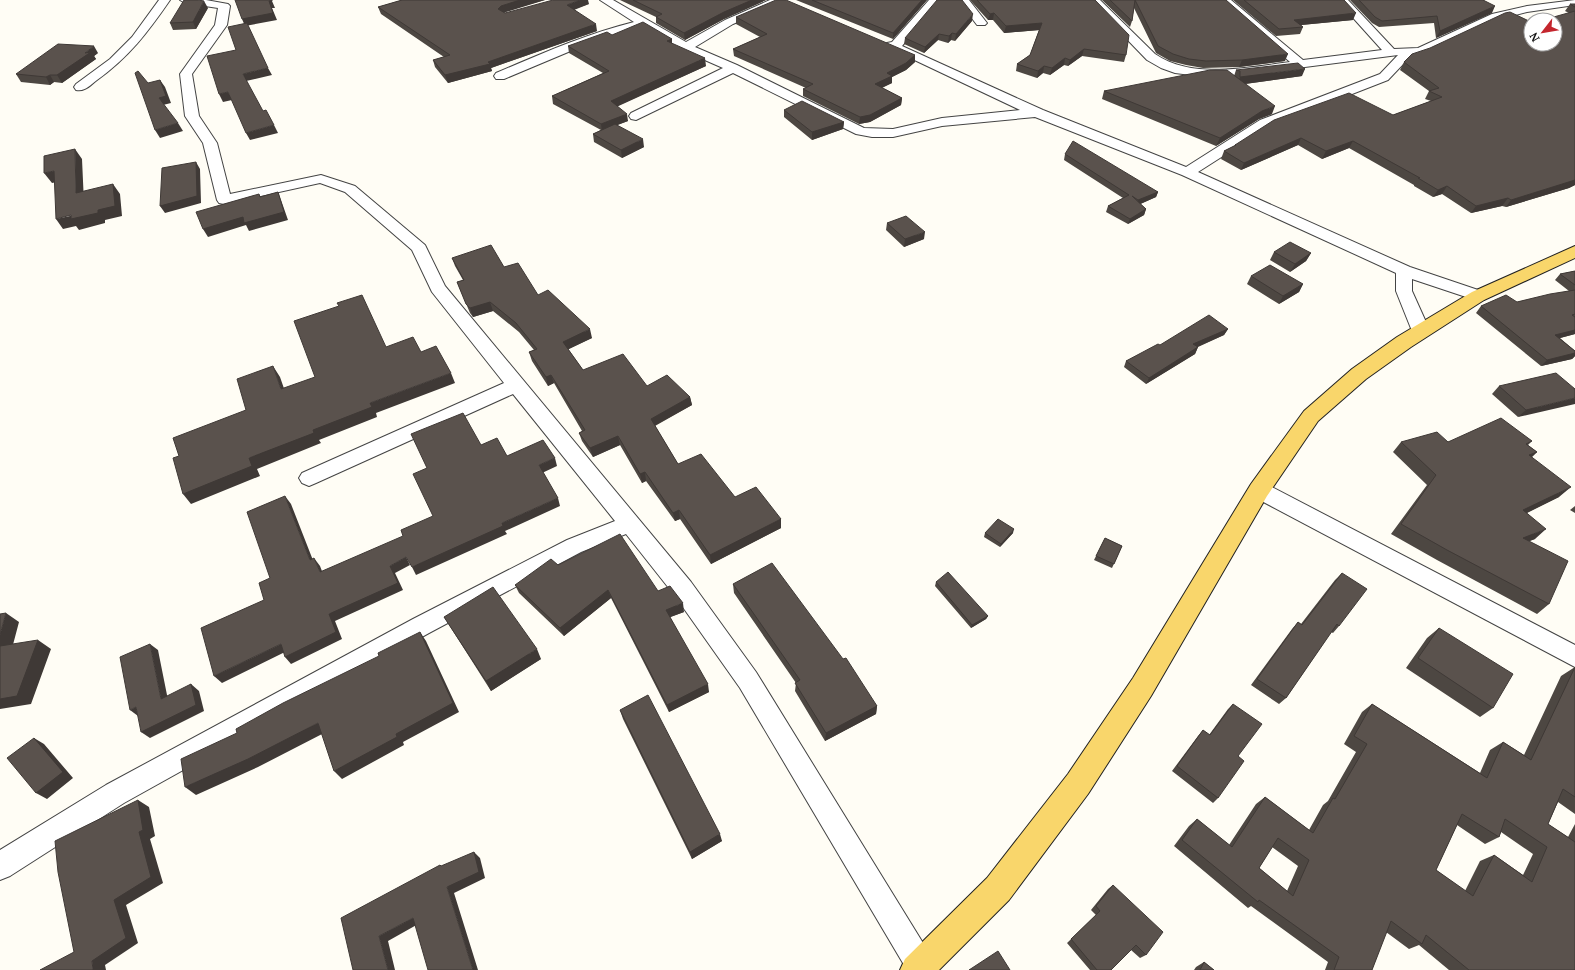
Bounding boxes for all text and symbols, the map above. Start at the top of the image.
north arrow [1523,12,1563,52]
text: N [1526,29,1543,44]

